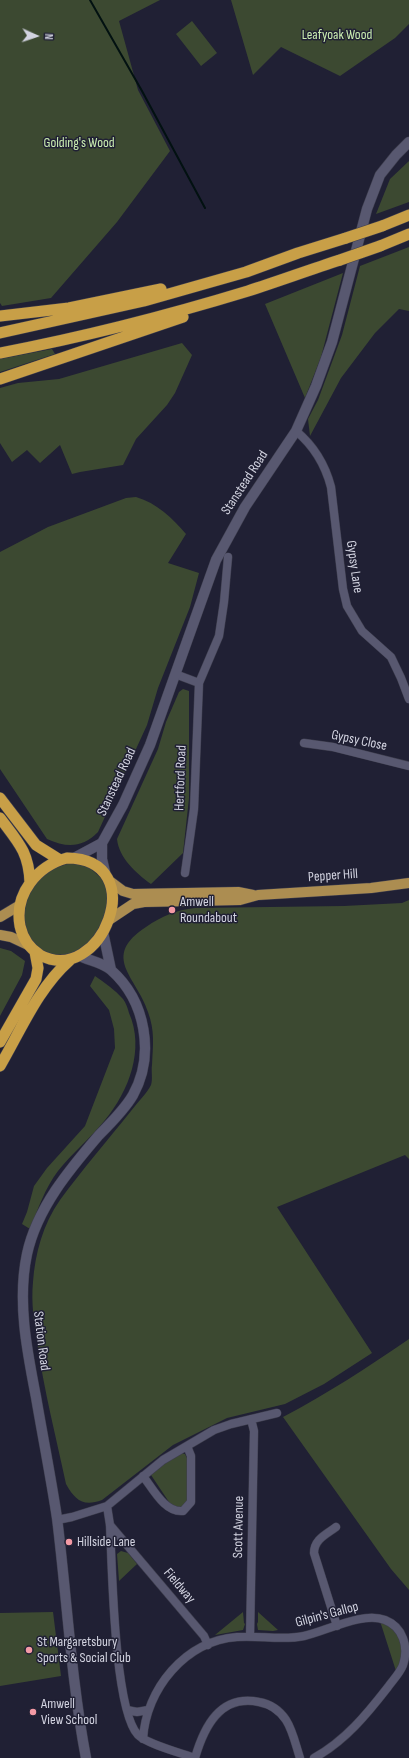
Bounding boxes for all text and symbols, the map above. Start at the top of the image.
north arrow [16,16,56,56]
park label: Leafyoak Wood [302,27,372,43]
text: N [42,33,55,40]
park label: Golding's Wood [43,135,115,151]
street label: Stanstead Road [218,448,272,518]
street label: Gypsy Lane [342,540,366,594]
street label: Gypsy Close [330,727,388,755]
street label: Stanstead Road [94,745,140,819]
street label: Hertford Road [171,745,191,811]
street label: Pepper Hill [308,866,358,886]
place label: Amwell Roundabout [180,894,237,926]
marker: Amwell Roundabout [167,905,177,915]
street label: Station Road [29,1310,53,1372]
street label: Scott Avenue [230,1496,248,1558]
place label: Hillside Lane [77,1534,135,1550]
marker: Hillside Lane [64,1537,74,1547]
street label: Fieldway [160,1565,198,1607]
street label: Gilpin's Gallop [294,1599,360,1631]
place label: St Margaretsbury Sports & Social Club [37,1634,131,1666]
marker: St Margaretsbury Sports & Social Club [24,1645,34,1655]
place label: Amwell View School [41,1696,97,1728]
marker: Amwell View School [28,1707,38,1717]

